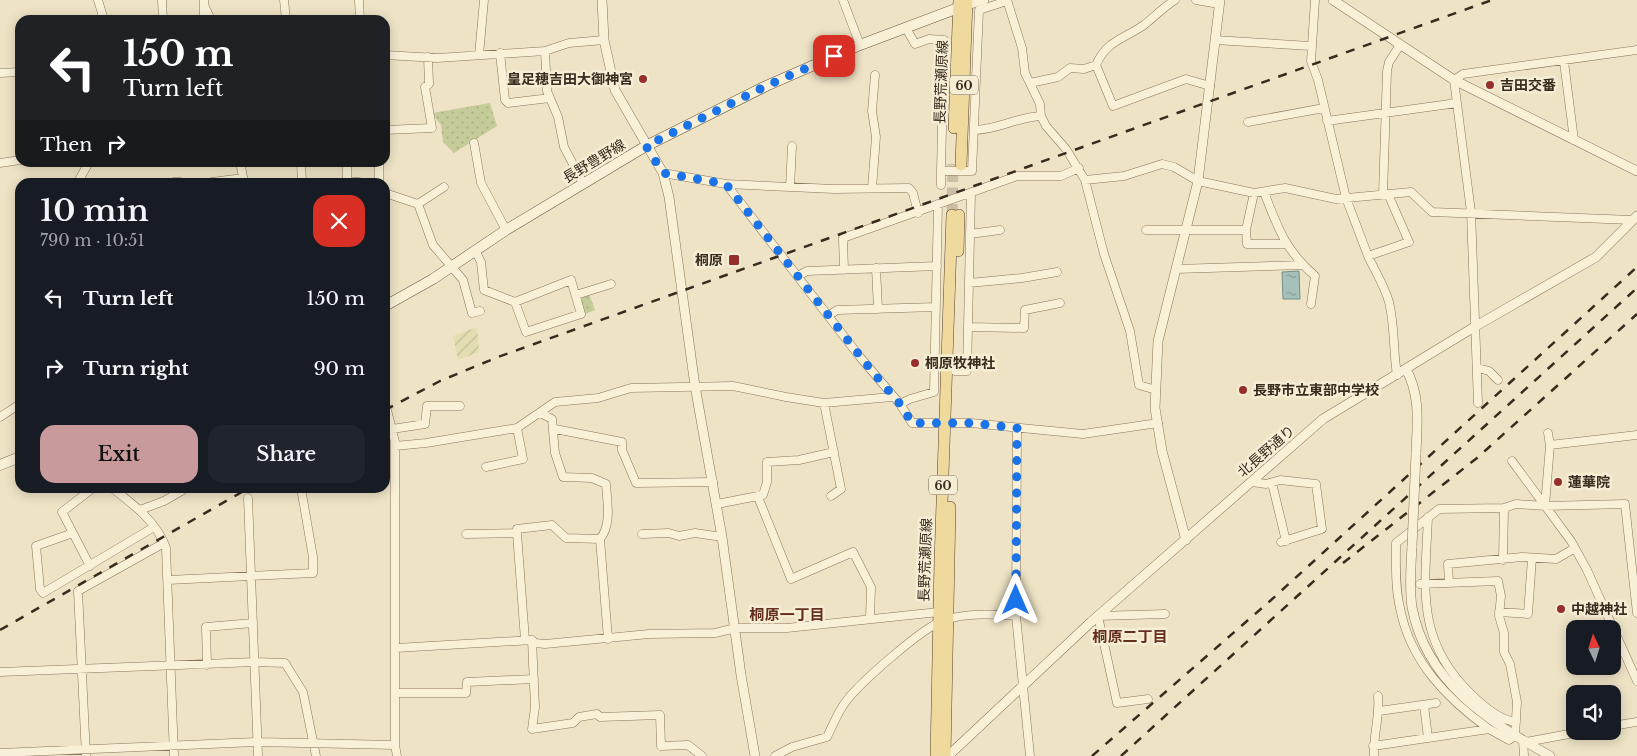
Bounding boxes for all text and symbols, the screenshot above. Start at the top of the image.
text: 150 m [123,32,234,75]
icon: left [40,35,105,100]
pin [813,35,855,77]
street label: 長野荒瀬原線 [931,40,951,124]
icon: arrive [820,42,848,70]
place label: 皇足穂吉田大御神宮 [507,70,633,88]
marker: 皇足穂吉田大御神宮 [637,73,649,85]
text: Turn left [123,75,223,102]
road number: 60 [950,76,978,94]
place label: 吉田交番 [1500,76,1556,94]
marker: 吉田交番 [1484,79,1496,91]
icon: right [102,130,130,158]
text: Then [40,133,92,156]
street label: 長野豊野線 [559,135,629,187]
text: 10 min [40,192,149,229]
button: close [313,195,365,247]
text: 790 m · 10:51 [40,230,145,250]
place label: 桐原 [695,251,723,269]
marker: 桐原 [727,253,741,267]
icon: left [40,284,68,312]
text: Turn left [83,287,174,310]
text: 150 m [306,287,365,310]
icon: right [40,354,68,382]
place label: 桐原牧神社 [925,354,995,372]
text: Turn right [83,357,189,380]
text: 90 m [313,357,365,380]
marker: 桐原牧神社 [909,357,921,369]
place label: 長野市立東部中学校 [1253,381,1379,399]
marker: 長野市立東部中学校 [1237,384,1249,396]
street label: 北長野通り [1234,421,1298,481]
button: Exit [40,425,198,483]
button: Share [208,425,365,483]
place label: 蓮華院 [1568,473,1610,491]
road number: 60 [929,476,957,494]
marker: 蓮華院 [1552,476,1564,488]
street label: 長野荒瀬原線 [915,518,935,602]
position arrow [989,573,1041,625]
place label: 中越神社 [1571,600,1627,618]
marker: 中越神社 [1555,603,1567,615]
district label: 桐原一丁目 [749,605,825,624]
north arrow [1566,620,1621,675]
map controls [1566,620,1621,740]
district label: 桐原二丁目 [1092,627,1168,646]
button: sound [1566,685,1621,740]

